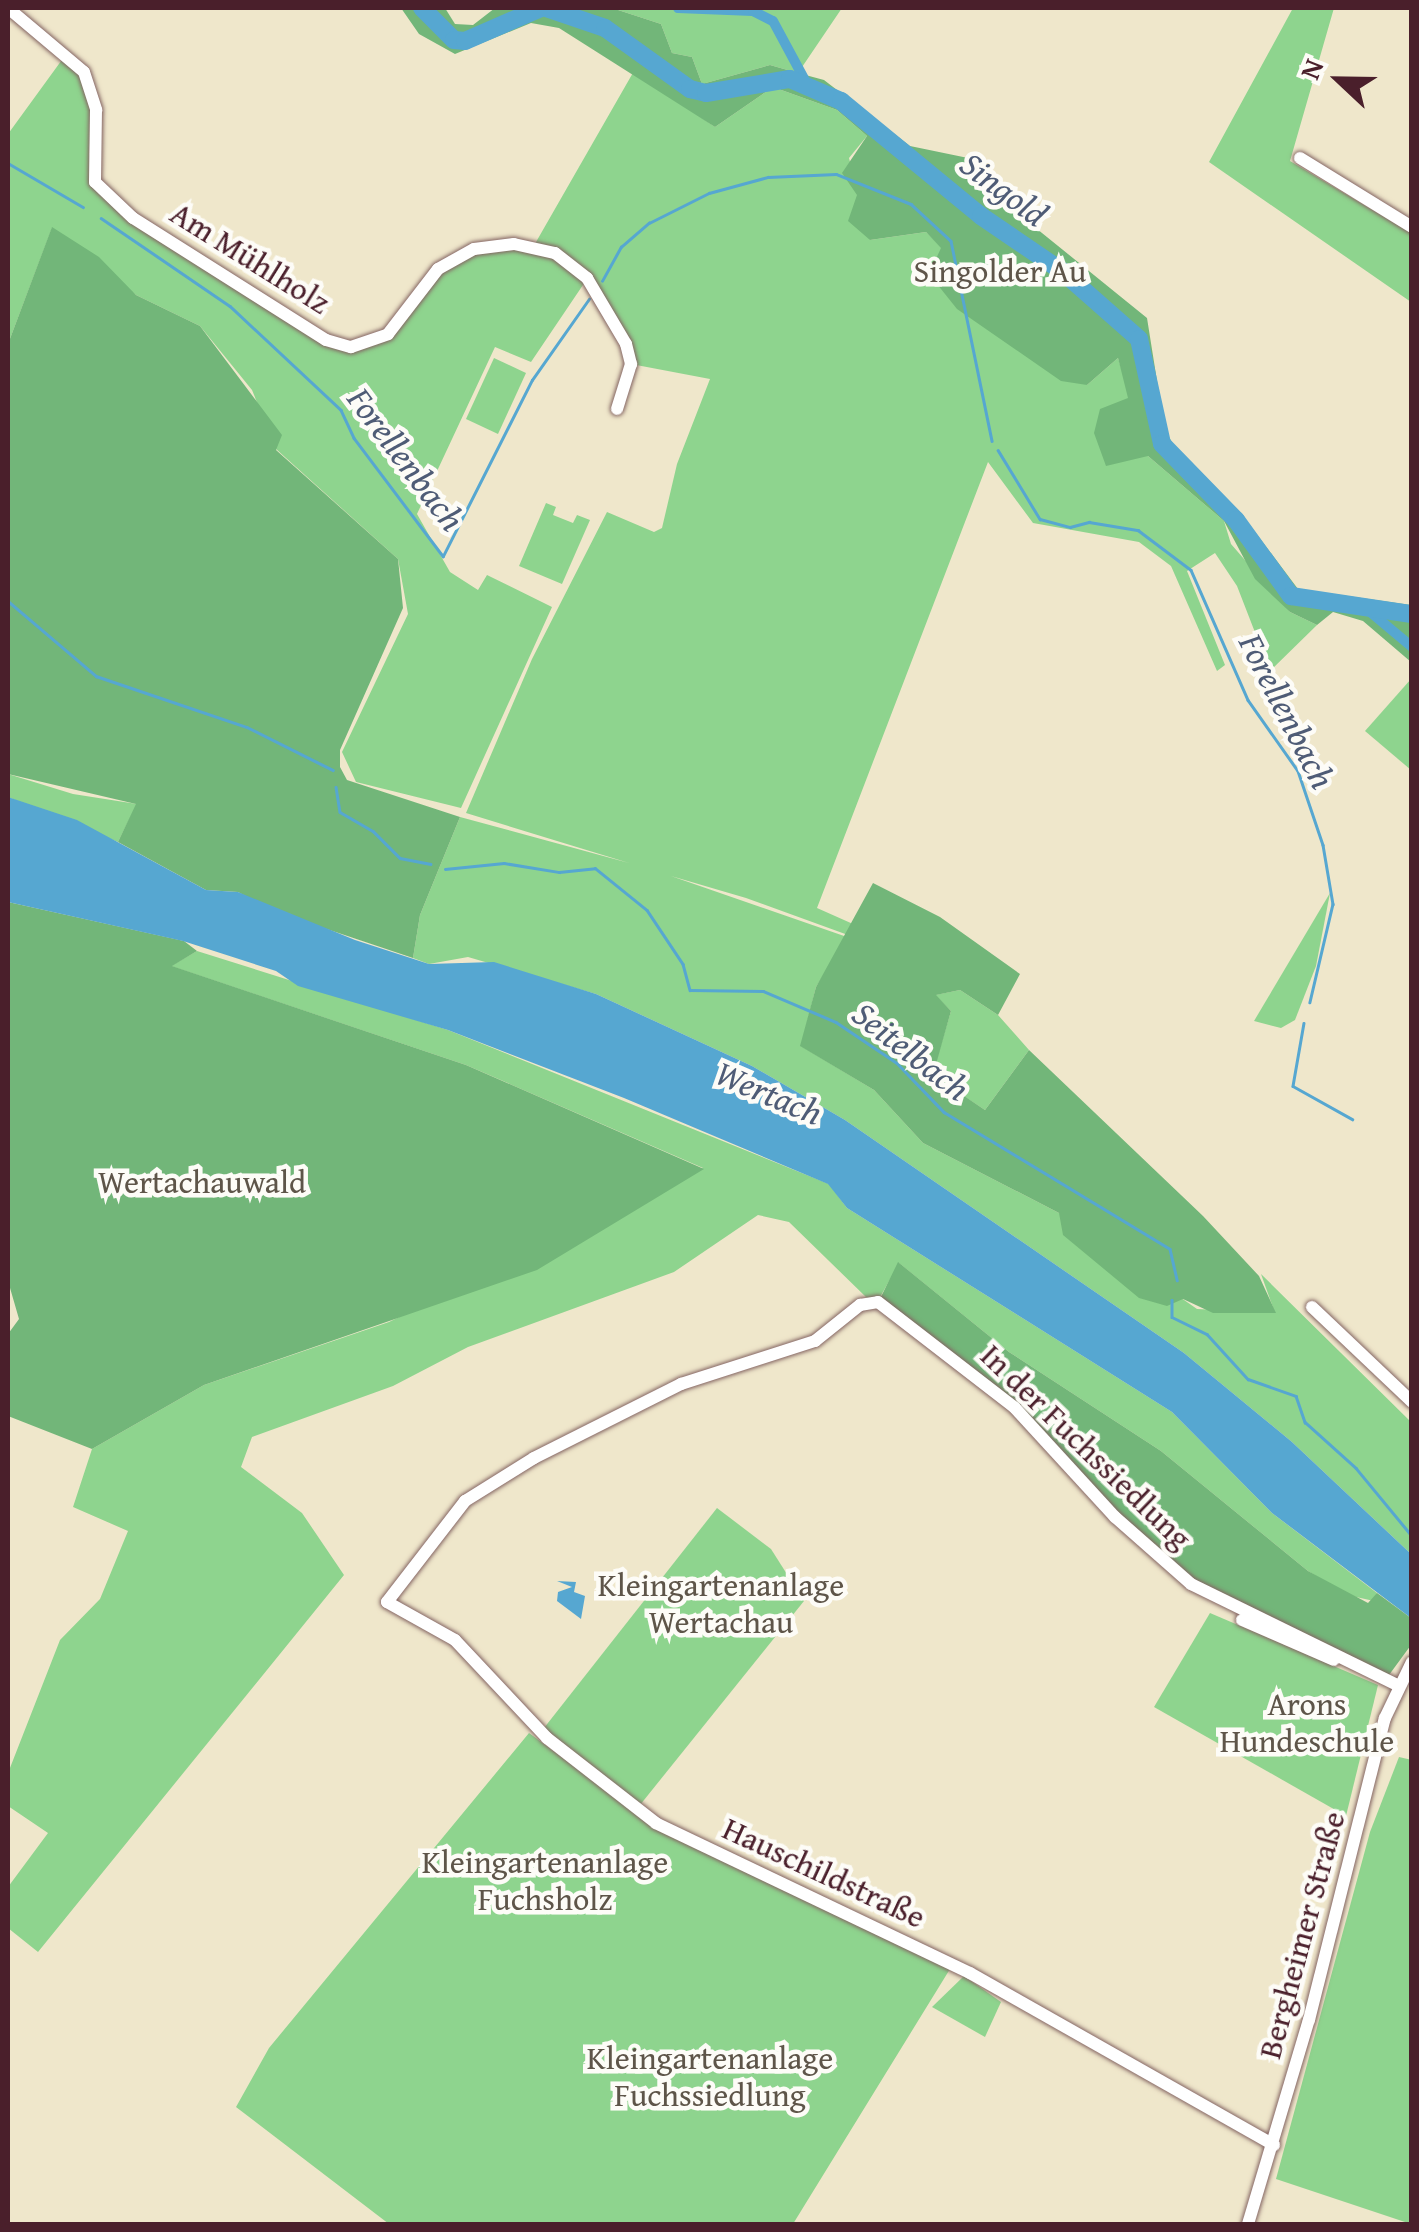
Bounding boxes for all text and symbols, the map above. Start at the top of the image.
north arrow [1289,30,1389,130]
text: N [1288,52,1333,85]
water label: Singold [952,143,1056,235]
street label: Am Mühlholz [163,194,337,322]
park label: Singolder Au [914,252,1086,290]
water label: Forellenbach [338,379,474,539]
water label: Forellenbach [1230,626,1344,796]
water label: Seitelbach [844,992,978,1110]
water label: Wertach [709,1052,829,1134]
park label: Wertachauwald [98,1163,306,1201]
street label: In der Fuchssiedlung [973,1336,1199,1558]
park label: Kleingartenanlage Wertachau [598,1567,844,1642]
park label: Arons Hundeschule [1220,1686,1394,1761]
street label: Bergheimer Straße [1251,1807,1353,2063]
street label: Hauschildstraße [717,1809,931,1937]
park label: Kleingartenanlage Fuchsholz [422,1844,668,1919]
park label: Kleingartenanlage Fuchssiedlung [587,2040,833,2115]

